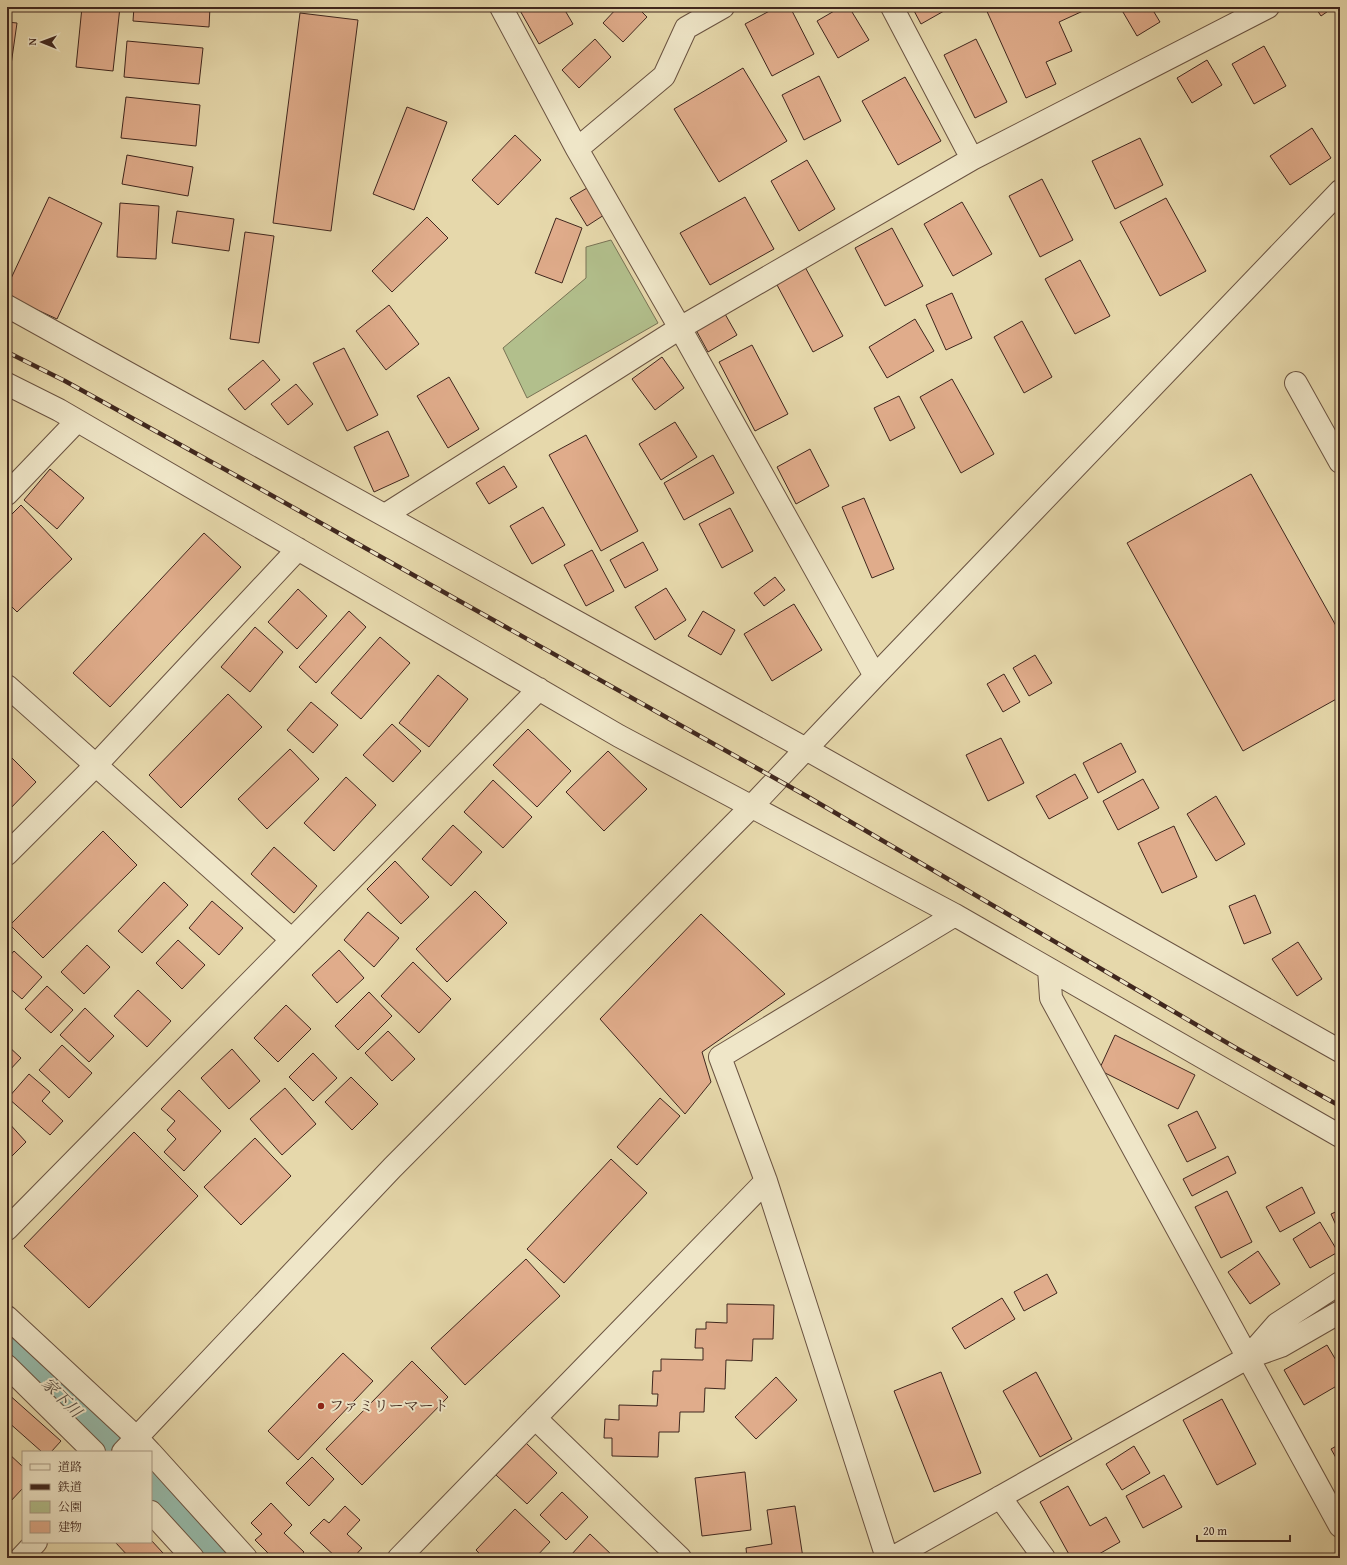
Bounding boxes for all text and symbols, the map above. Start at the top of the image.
north arrow [22,22,62,62]
text: N [24,37,40,46]
water label: 家下川 [37,1372,89,1424]
place label: ファミリーマート [329,1395,449,1416]
marker: ファミリーマート [316,1401,326,1411]
legend [22,1451,152,1543]
text: 道路 [58,1458,82,1475]
text: 鉄道 [57,1478,82,1495]
text: 公園 [58,1498,82,1515]
scale bar [1197,1517,1290,1543]
text: 建物 [58,1518,82,1535]
text: 20 m [1203,1522,1227,1539]

